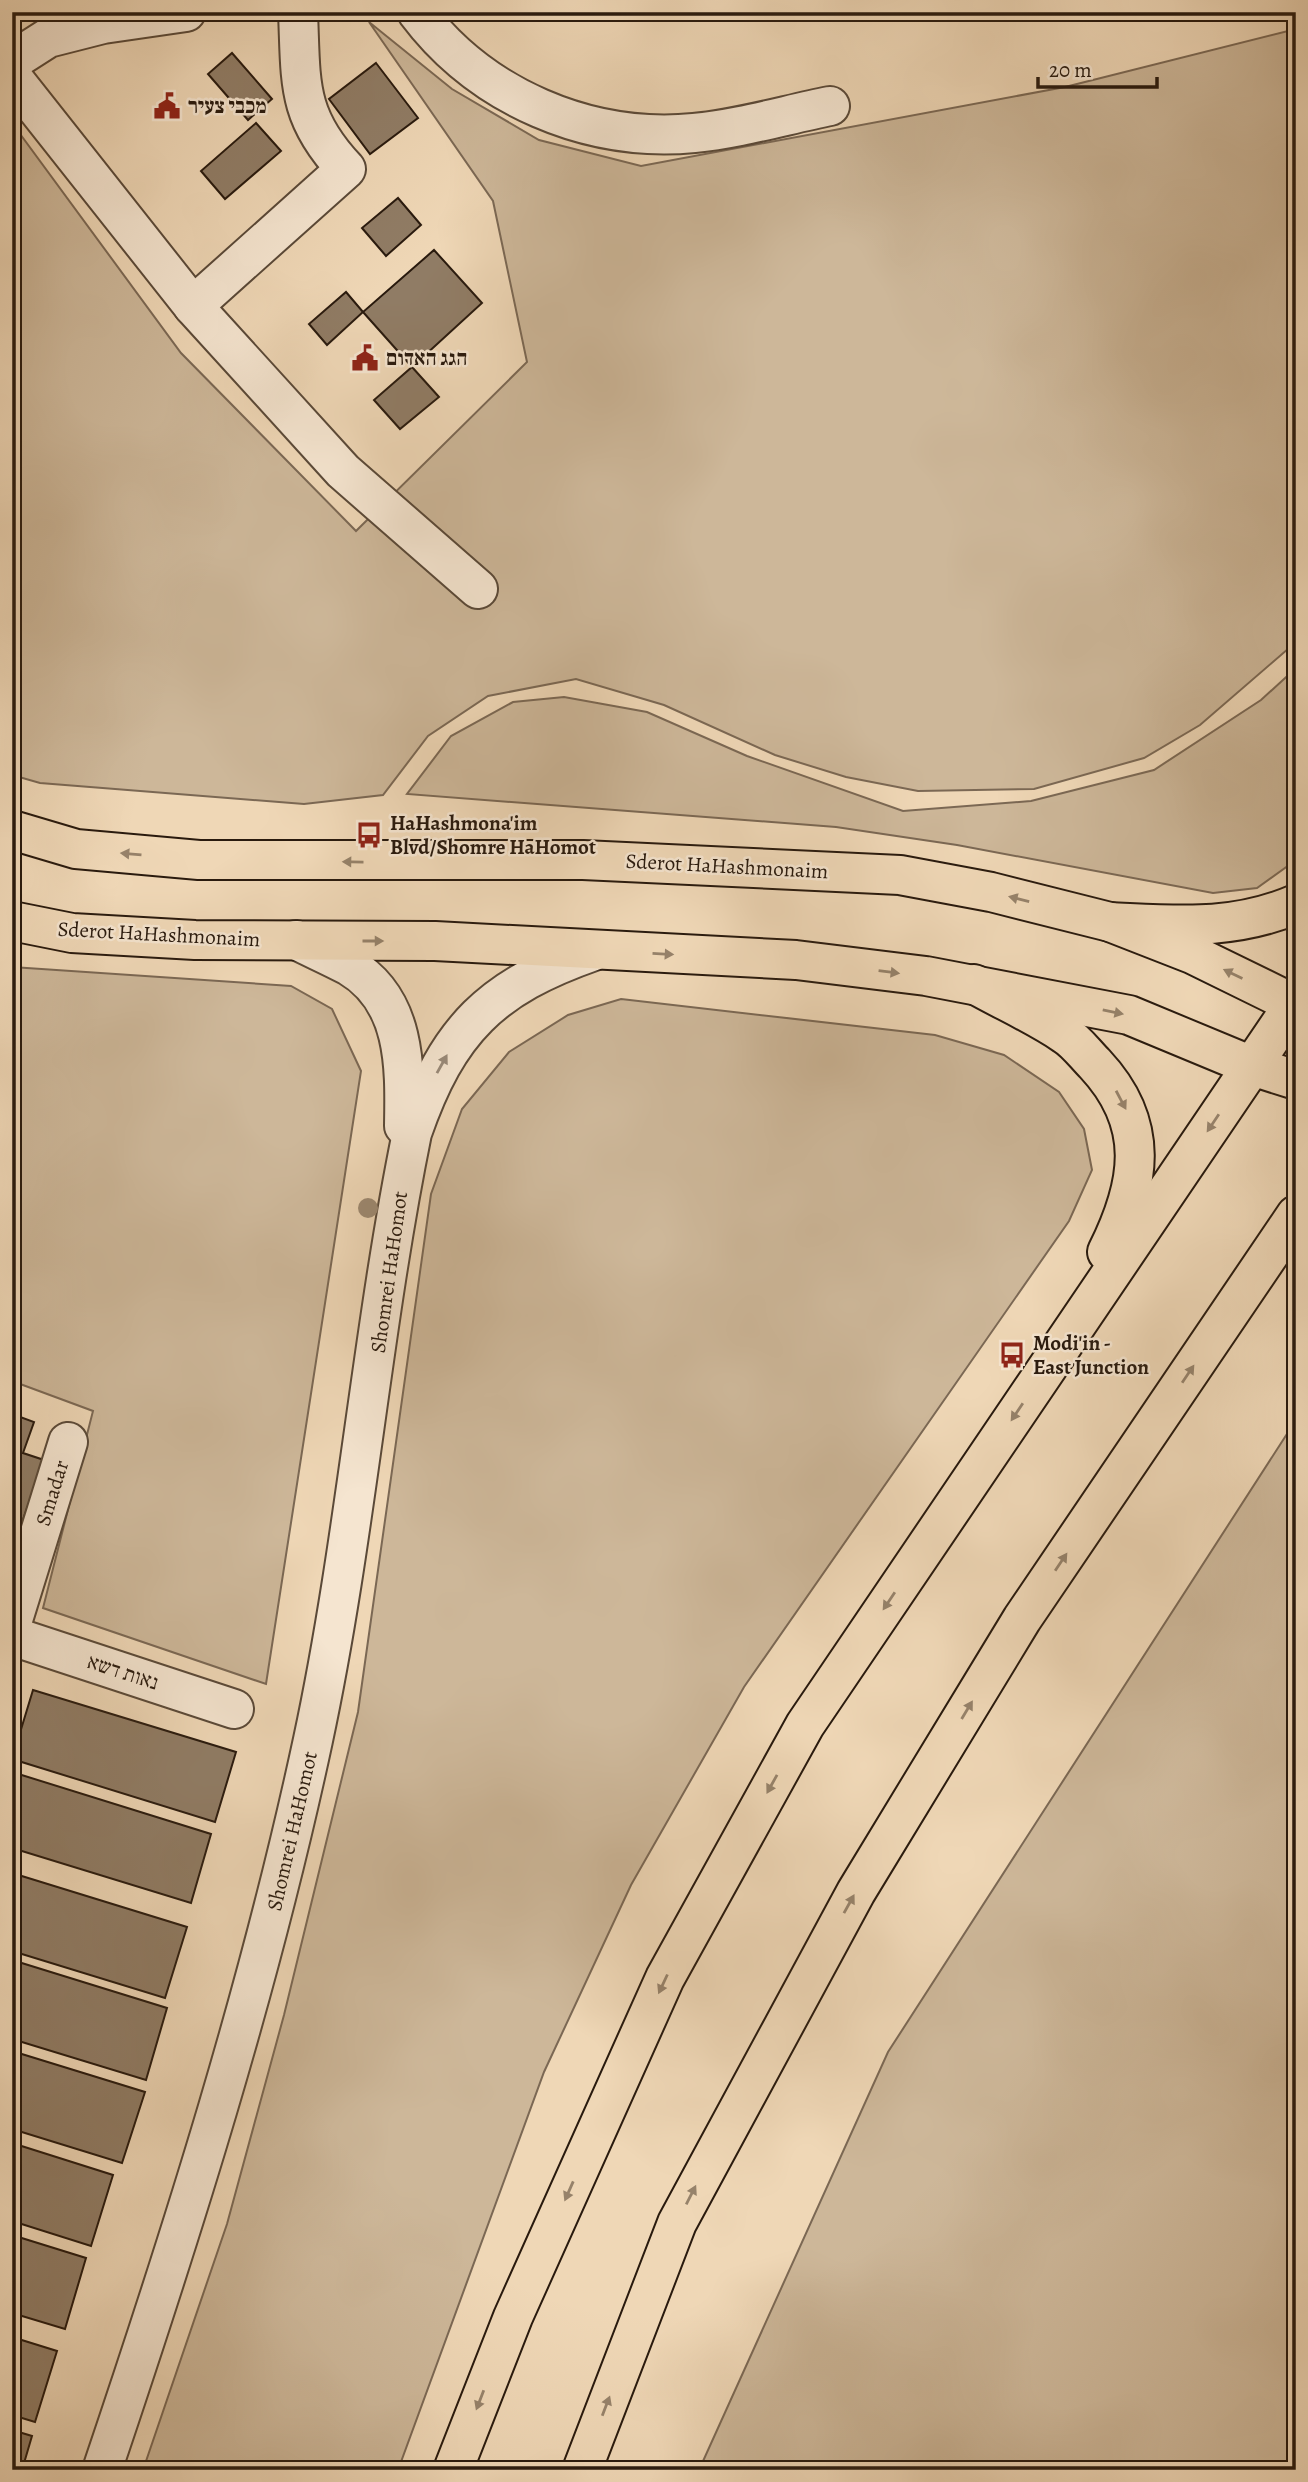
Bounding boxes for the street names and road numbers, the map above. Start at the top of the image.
street label: Sderot HaHashmonaim [625,847,829,885]
street label: Sderot HaHashmonaim [57,915,261,953]
street label: Shomrei HaHomot [364,1189,414,1355]
street label: Smadar [29,1457,75,1529]
street label: נאות דשא [84,1647,162,1697]
street label: Shomrei HaHomot [260,1748,324,1914]

